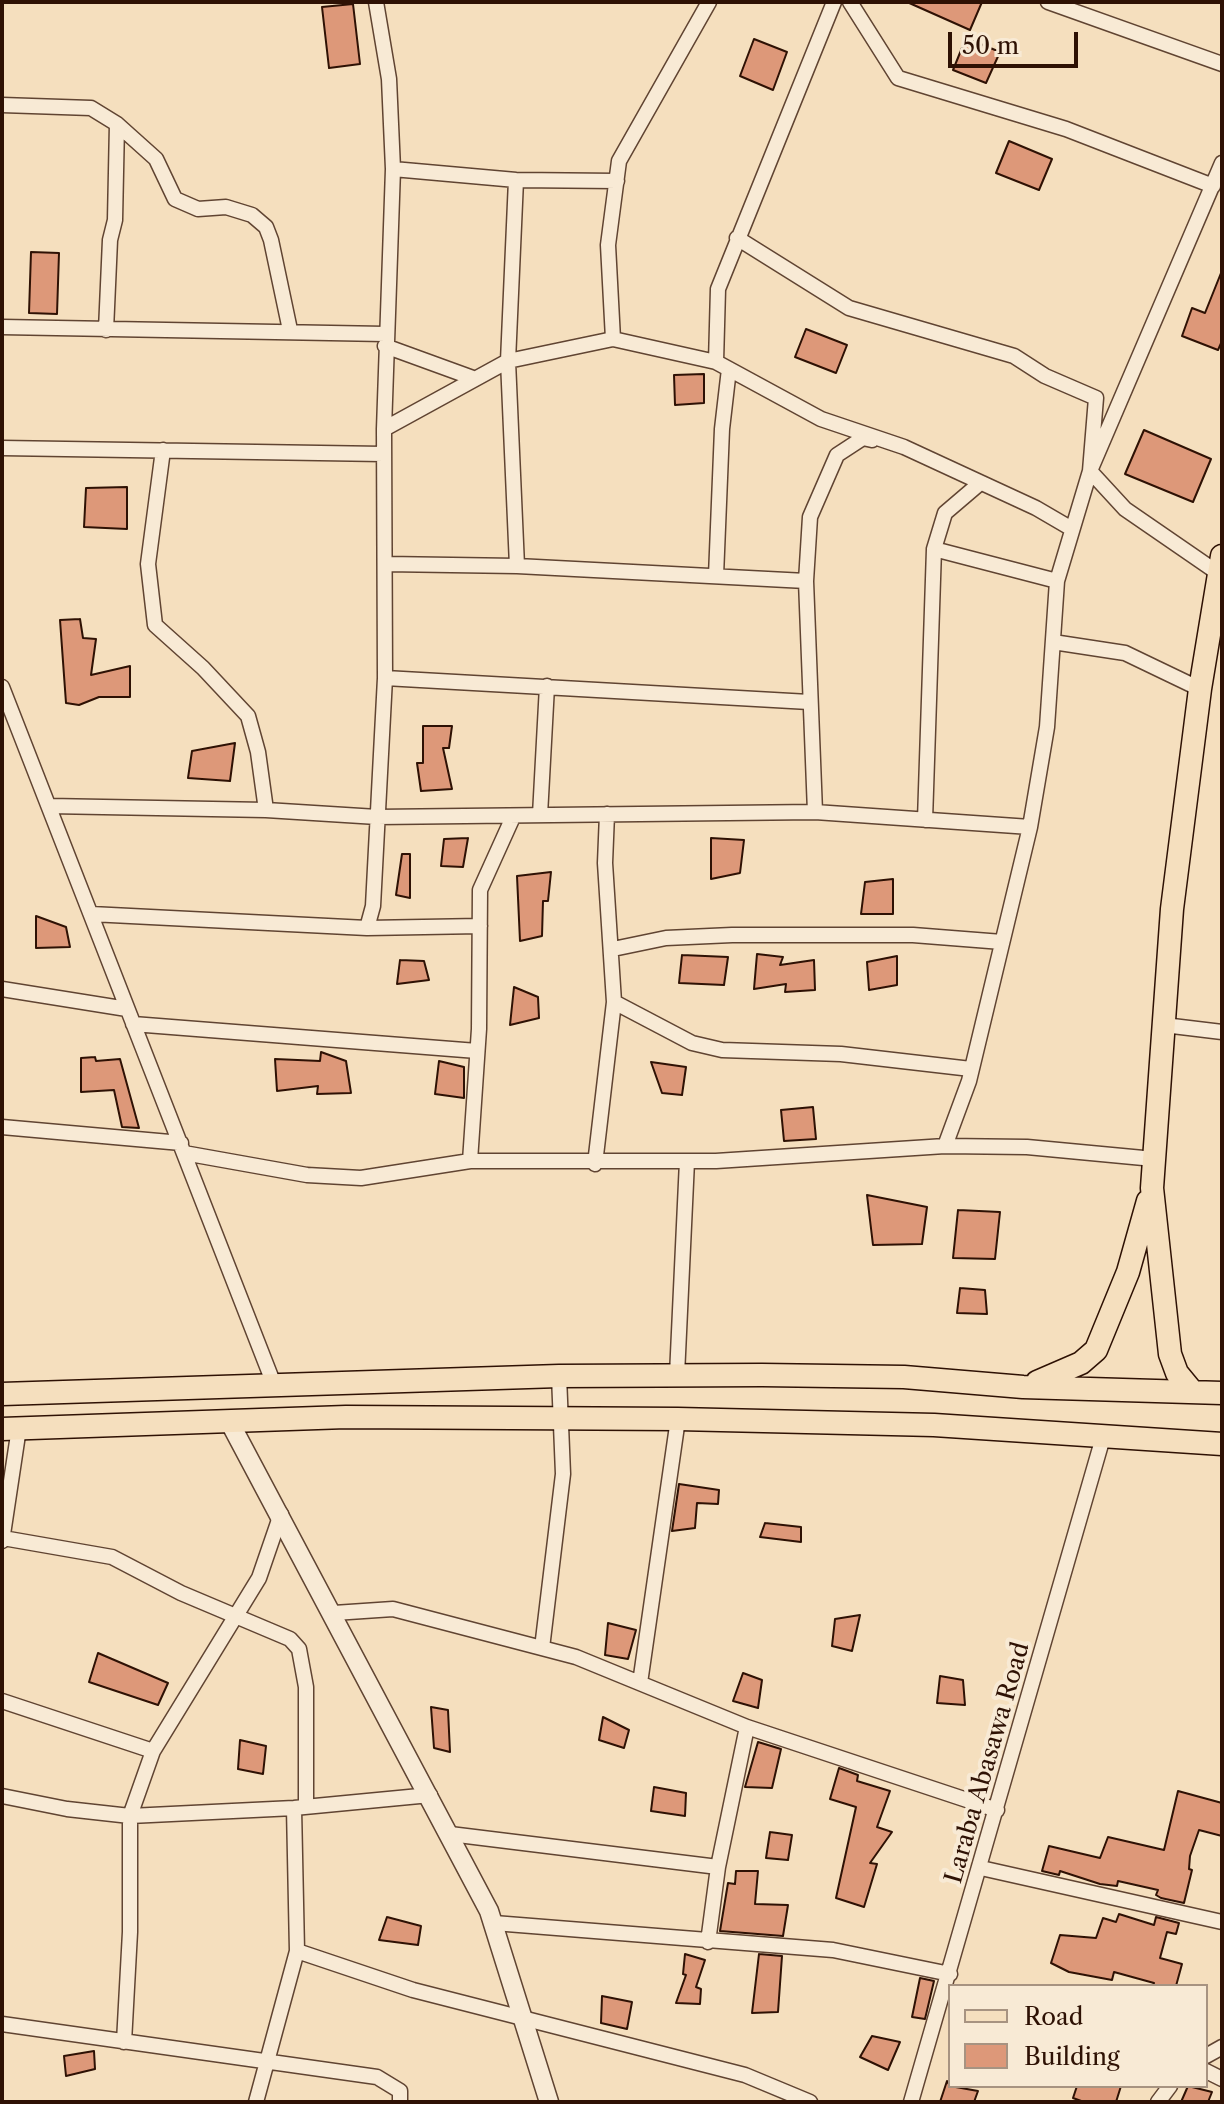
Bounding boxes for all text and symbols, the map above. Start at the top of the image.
scale bar [952,16,1082,66]
text: 50 m [962,31,1019,60]
street label: Laraba Abasawa Road [940,1639,1036,1887]
legend [948,1984,1208,2088]
text: Road [1024,2002,1083,2031]
text: Building [1024,2042,1120,2071]

